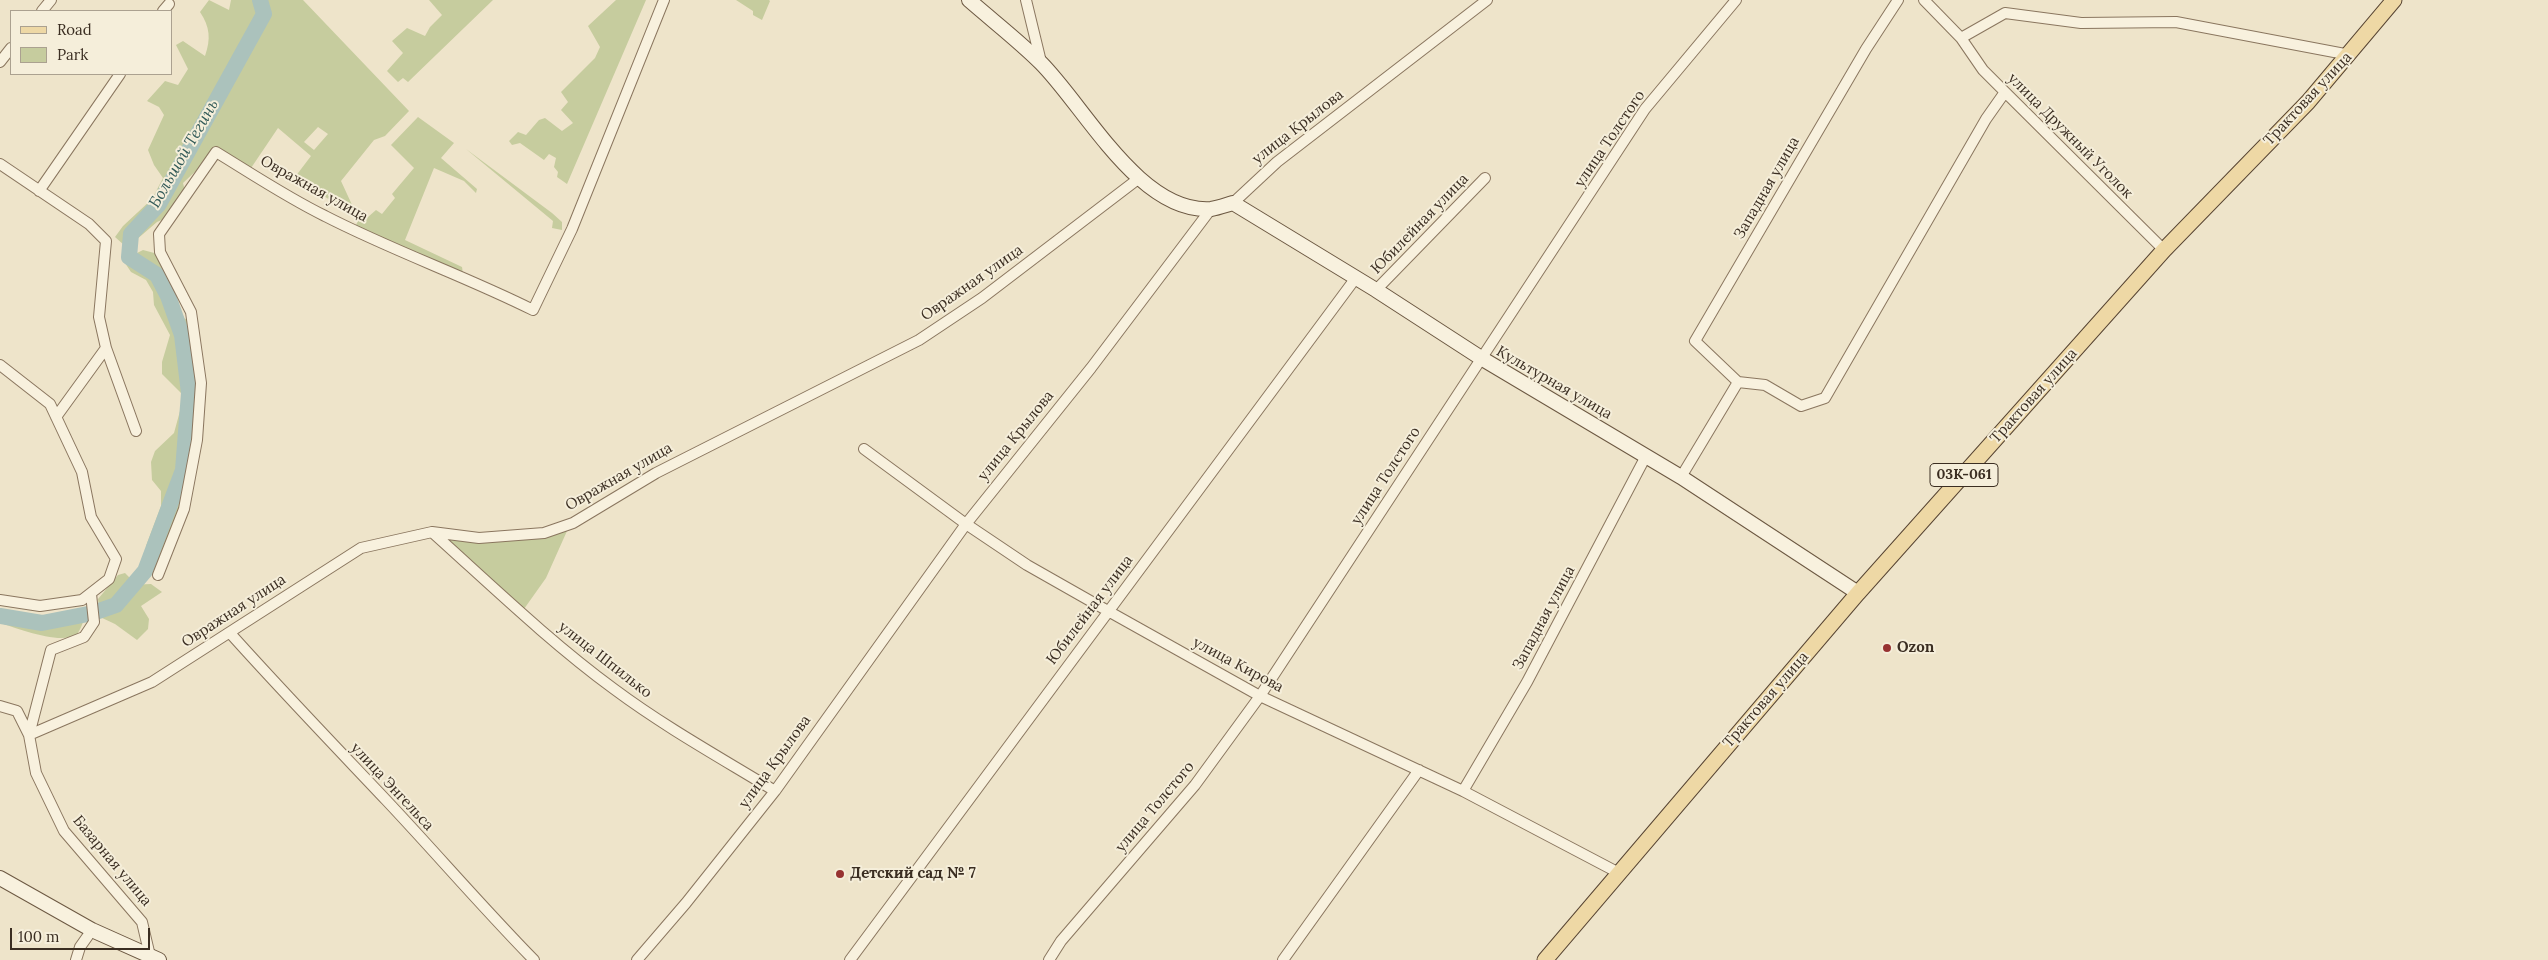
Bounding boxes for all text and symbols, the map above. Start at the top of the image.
legend [10,10,172,75]
text: Road [57,20,92,39]
text: Park [57,45,88,64]
street label: Трактовая улица [2260,48,2356,150]
street label: улица Дружный Уголок [2004,70,2136,202]
street label: улица Крылова [1249,86,1347,168]
street label: улица Толстого [1571,87,1649,191]
water label: Большой Тегинь [145,96,223,212]
street label: Западная улица [1730,134,1804,242]
street label: Овражная улица [257,152,371,226]
street label: Юбилейная улица [1368,170,1472,278]
street label: Овражная улица [918,241,1026,325]
street label: Культурная улица [1493,342,1615,424]
street label: Трактовая улица [1987,345,2081,447]
street label: улица Крылова [974,387,1058,485]
street label: улица Толстого [1348,424,1424,528]
street label: Овражная улица [562,439,676,515]
road number: 03К-061 [1930,464,1998,486]
street label: Юбилейная улица [1043,552,1137,668]
street label: Западная улица [1509,563,1579,673]
street label: Овражная улица [179,571,289,651]
street label: улица Шпилько [555,618,655,702]
street label: улица Кирова [1190,634,1286,696]
place label: Ozon [1897,639,1934,657]
marker: Ozon [1881,642,1893,654]
street label: Трактовая улица [1719,648,1813,752]
street label: улица Крылова [735,712,815,812]
street label: улица Энгельса [347,739,437,835]
street label: улица Толстого [1112,758,1198,856]
street label: Базарная улица [69,812,155,910]
place label: Детский сад № 7 [850,865,976,883]
marker: Детский сад № 7 [834,868,846,880]
scale bar [12,918,152,950]
text: 100 m [18,927,59,946]

